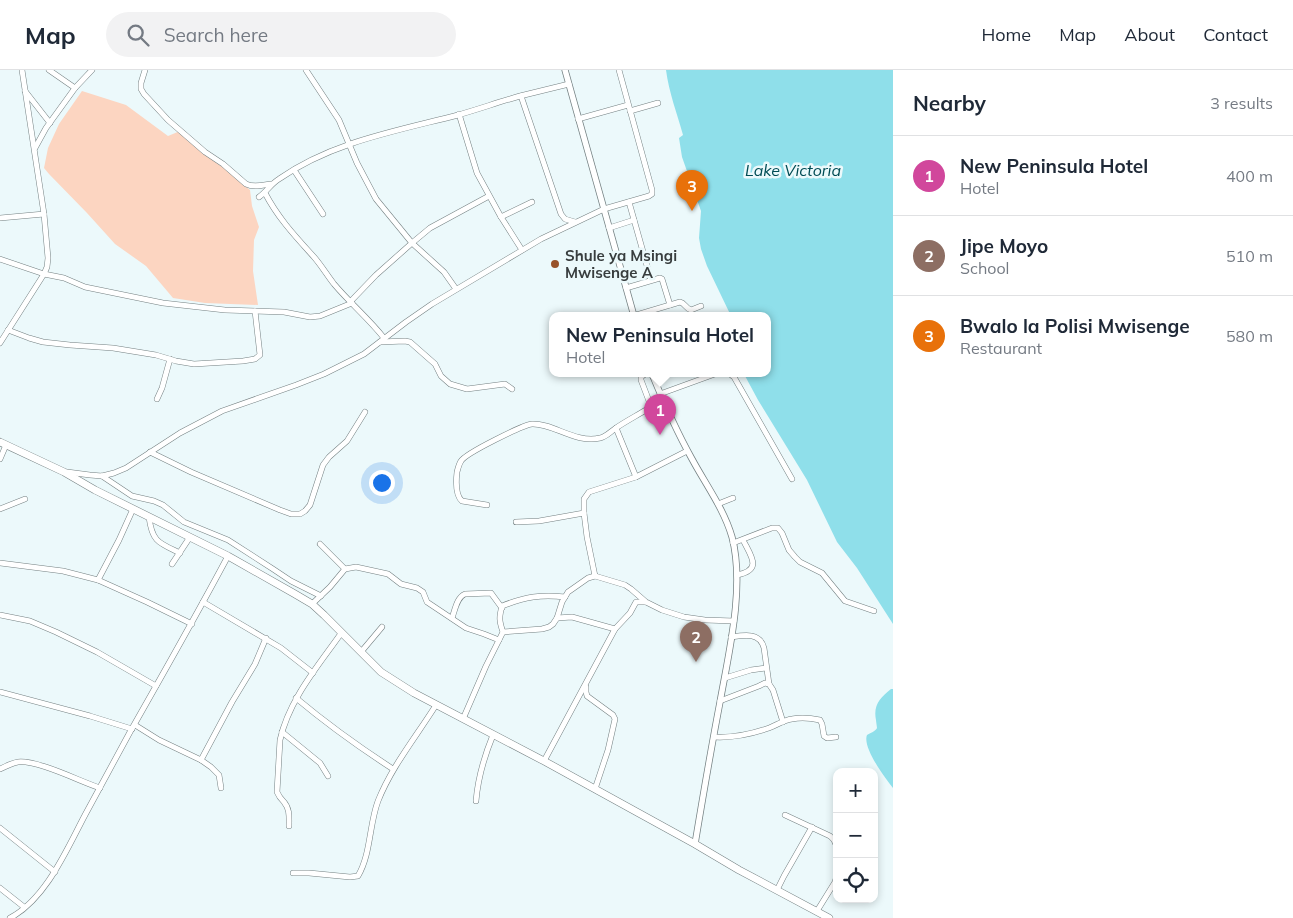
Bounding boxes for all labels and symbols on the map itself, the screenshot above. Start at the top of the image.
water label: Lake Victoria [745,160,841,180]
pin: 3 [676,170,708,211]
place label: Shule ya Msingi Mwisenge A [565,246,677,282]
marker: Shule ya Msingi Mwisenge A [549,258,561,270]
pin: 1 [644,394,676,435]
your location [369,470,395,496]
pin: 2 [680,621,712,662]

